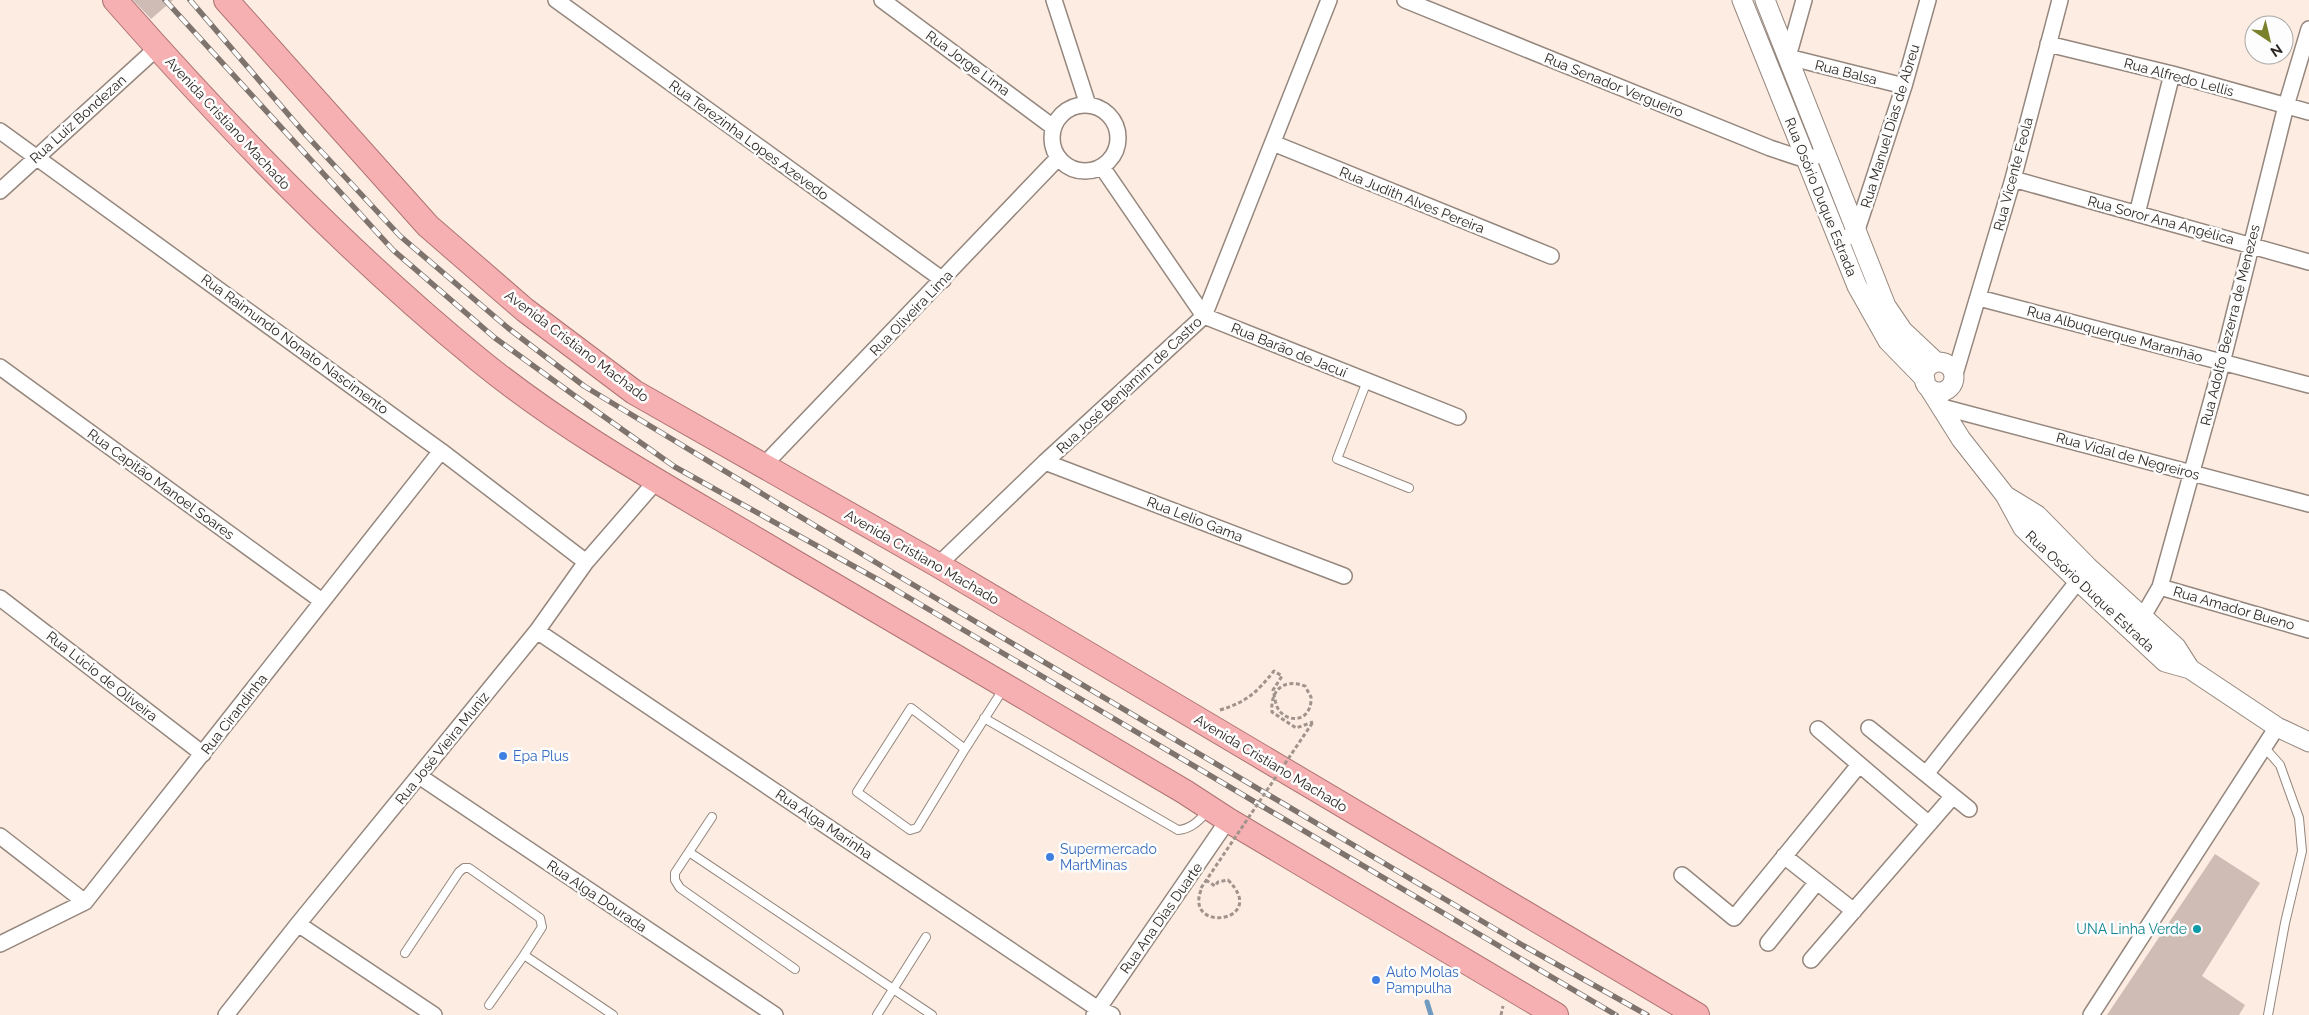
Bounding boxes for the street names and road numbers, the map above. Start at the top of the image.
street label: Rua Jorge Lima [923,27,1013,99]
street label: Rua Manuel Dias de Abreu [1857,42,1923,210]
street label: Rua Senador Vergueiro [1542,50,1686,120]
street label: Avenida Cristiano Machado [162,53,294,193]
street label: Rua Alfredo Lellis [2122,55,2236,99]
street label: Rua Balsa [1813,57,1879,87]
street label: Rua Luiz Bondezan [27,72,129,166]
street label: Rua Terezinha Lopes Azevedo [666,77,832,203]
street label: Rua Osório Duque Estrada [1782,115,1860,279]
street label: Rua Vicente Feola [1990,116,2036,232]
street label: Rua Judith Alves Pereira [1337,164,1487,236]
street label: Rua Soror Ana Angélica [2086,193,2236,247]
street label: Rua Adolfo Bezerra de Menezes [2197,223,2263,427]
street label: Rua Oliveira Lima [866,267,956,359]
street label: Rua Raimundo Nonato Nascimento [198,271,392,417]
street label: Avenida Cristiano Machado [502,287,652,405]
street label: Rua Albuquerque Maranhão [2025,303,2205,365]
street label: Rua José Benjamim de Castro [1053,313,1205,457]
street label: Rua Barão de Jacuí [1229,319,1350,381]
street label: Rua Capitão Manoel Soares [85,425,238,543]
street label: Rua Vidal de Negreiros [2055,429,2202,483]
street label: Rua Lelio Gama [1145,493,1245,545]
street label: Avenida Cristiano Machado [842,506,1002,608]
street label: Rua Osório Duque Estrada [2022,527,2158,655]
street label: Rua Amador Bueno [2171,583,2297,633]
street label: Rua Lúcio de Oliveira [43,628,161,724]
street label: Rua Cirandinha [198,671,270,757]
street label: Rua José Vieira Muniz [392,689,492,807]
street label: Avenida Cristiano Machado [1192,711,1350,815]
street label: Rua Alga Marinha [773,786,875,862]
street label: Rua Alga Dourada [544,857,650,935]
street label: Rua Ana Dias Duarte [1117,860,1205,976]

